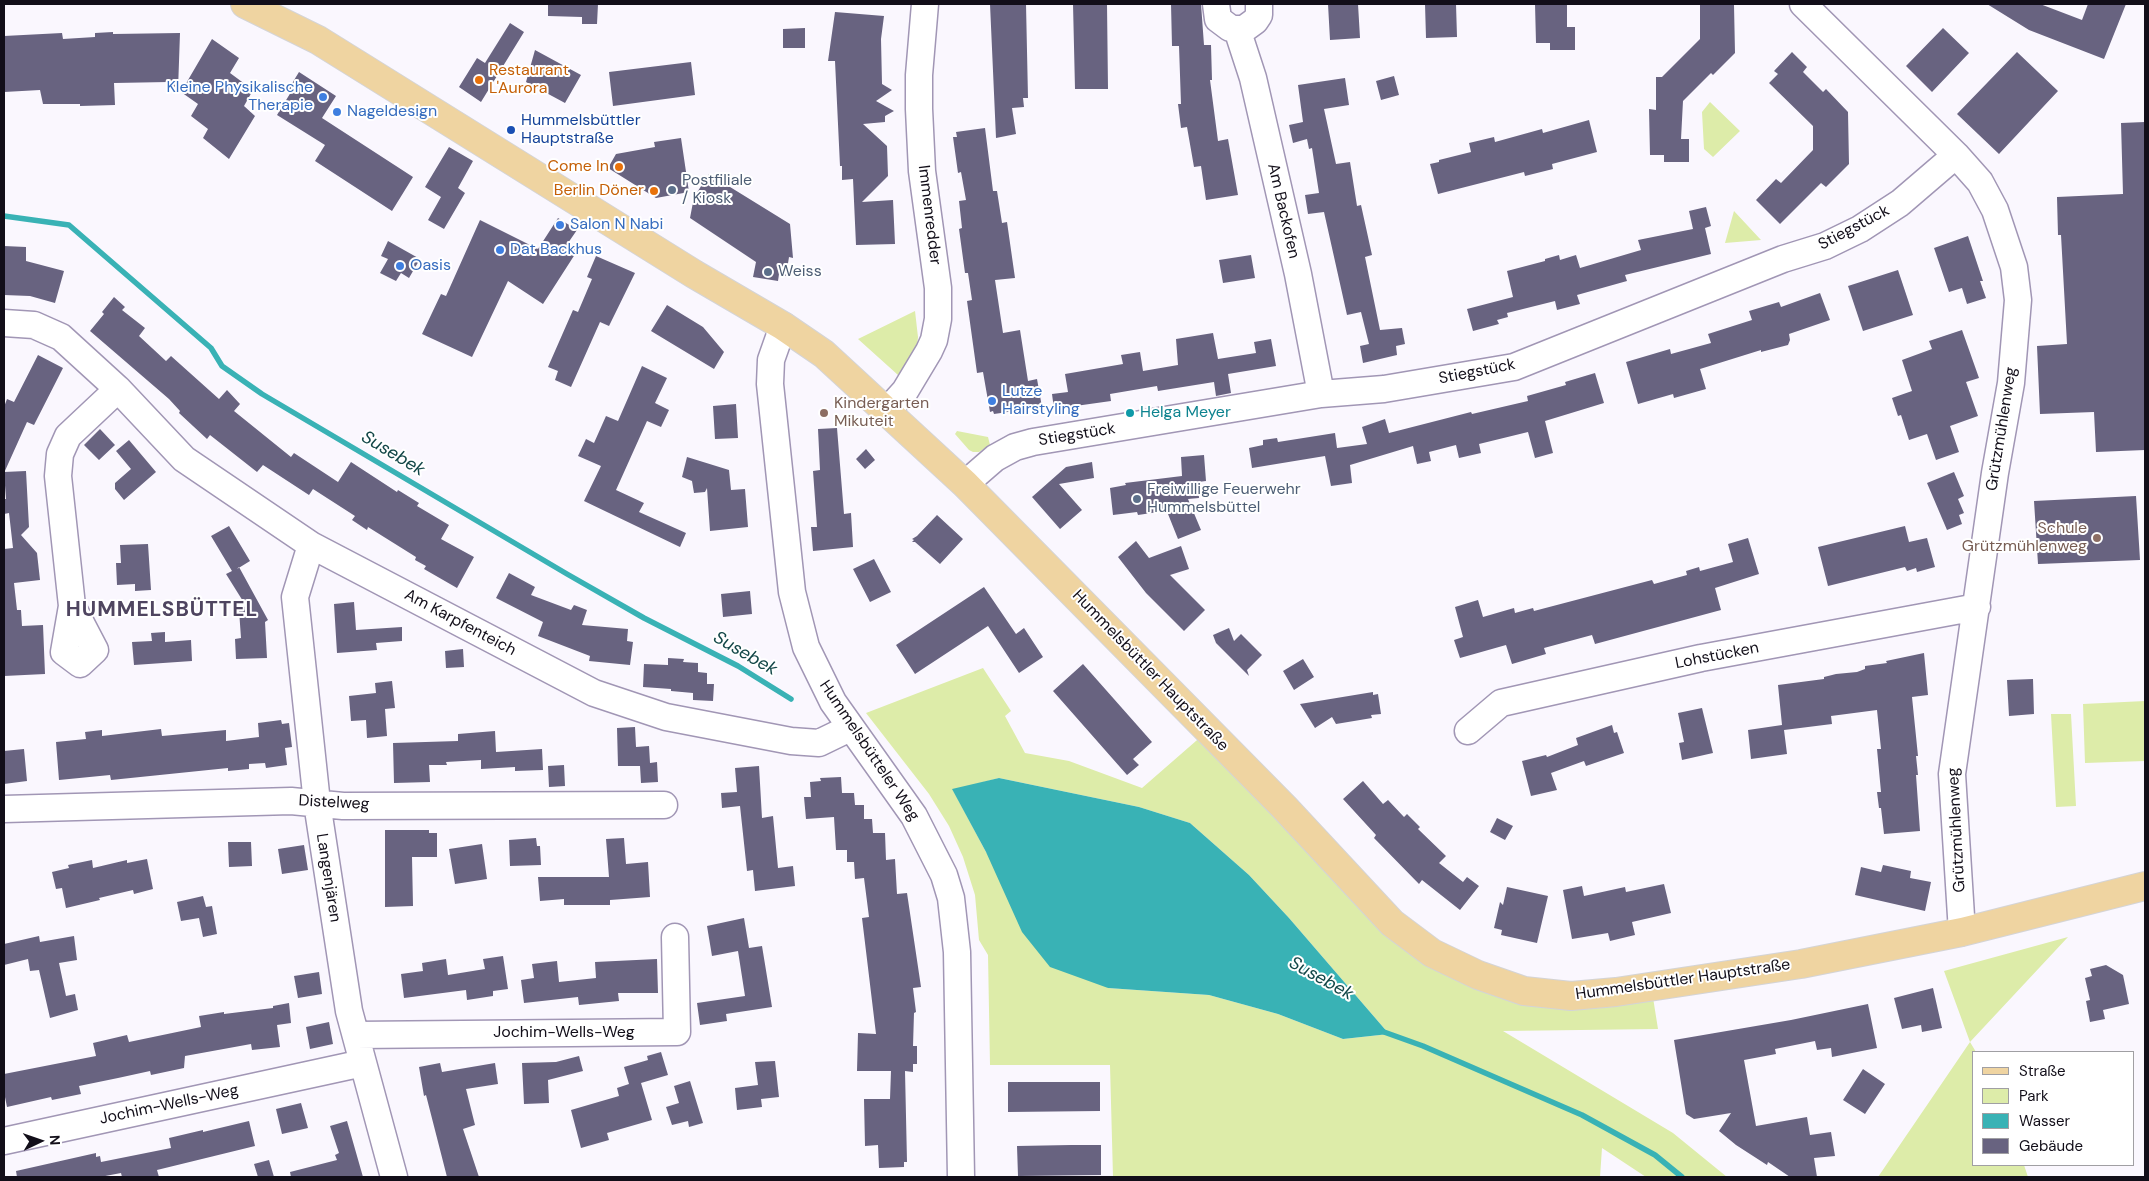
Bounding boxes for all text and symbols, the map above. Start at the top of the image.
place label: Restaurant L'Aurora [489,61,569,99]
marker: Restaurant L'Aurora [473,74,485,86]
place label: Kleine Physikalische Therapie [167,78,313,116]
marker: Kleine Physikalische Therapie [317,91,329,103]
place label: Nageldesign [347,102,437,122]
marker: Nageldesign [331,106,343,118]
place label: Hummelsbüttler Hauptstraße [521,111,641,149]
marker: Hummelsbüttler Hauptstraße [505,124,517,136]
place label: Come In [548,157,609,177]
marker: Come In [613,161,625,173]
street label: Am Backofen [1263,162,1303,260]
street label: Immenredder [913,164,945,266]
place label: Postfiliale / Kiosk [682,171,752,209]
place label: Berlin Döner [554,181,644,201]
marker: Postfiliale / Kiosk [666,184,678,196]
marker: Berlin Döner [648,185,660,197]
street label: Stiegstück [1815,201,1893,255]
place label: Salon N Nabi [570,215,663,235]
marker: Salon N Nabi [554,219,566,231]
place label: Dat Backhus [510,240,602,260]
marker: Dat Backhus [494,244,506,256]
place label: Oasis [410,256,451,276]
marker: Oasis [394,260,406,272]
place label: Weiss [778,262,822,282]
marker: Weiss [762,266,774,278]
street label: Stiegstück [1437,355,1517,389]
street label: Grützmühlenweg [1983,366,2021,492]
place label: Lutze Hairstyling [1002,382,1080,420]
place label: Kindergarten Mikuteit [834,394,929,432]
marker: Lutze Hairstyling [986,395,998,407]
place label: Helga Meyer [1140,403,1231,423]
marker: Kindergarten Mikuteit [818,407,830,419]
marker: Helga Meyer [1124,407,1136,419]
street label: Stiegstück [1037,419,1117,451]
water label: Susebek [357,427,429,481]
place label: Freiwillige Feuerwehr Hummelsbüttel [1147,480,1301,518]
marker: Freiwillige Feuerwehr Hummelsbüttel [1131,493,1143,505]
place label: Schule Grützmühlenweg [1962,519,2087,557]
marker: Schule Grützmühlenweg [2091,532,2103,544]
street label: Am Karpfenteich [401,586,519,660]
street label: Hummelsbüttler Hauptstraße [1068,586,1232,756]
district label: HUMMELSBÜTTEL [64,597,260,623]
water label: Susebek [709,627,781,681]
street label: Lohstücken [1674,638,1760,674]
street label: Hummelsbütteler Weg [815,677,923,825]
street label: Grützmühlenweg [1944,767,1970,893]
street label: Distelweg [298,792,370,814]
street label: Langenjären [312,832,344,924]
water label: Susebek [1285,952,1357,1006]
street label: Hummelsbüttler Hauptstraße [1574,955,1792,1005]
street label: Jochim-Wells-Weg [493,1023,635,1043]
legend [1972,1051,2134,1166]
text: Straße [2019,1061,2066,1081]
street label: Jochim-Wells-Weg [98,1081,240,1129]
text: Park [2019,1086,2049,1106]
text: Wasser [2019,1111,2070,1131]
north arrow [15,1116,65,1166]
text: N [46,1135,64,1146]
text: Gebäude [2019,1136,2083,1156]

